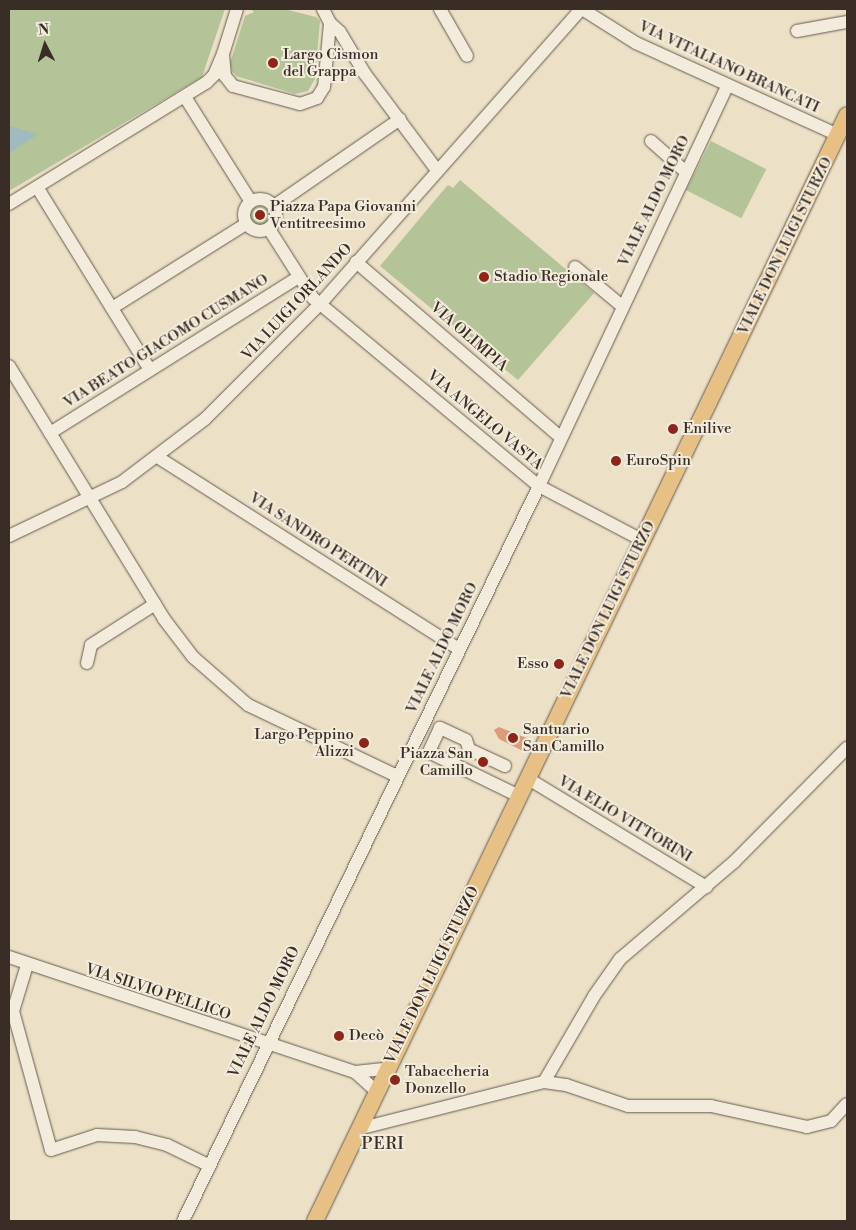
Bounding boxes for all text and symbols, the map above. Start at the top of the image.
street label: VIA VITALIANO BRANCATI [636,17,822,117]
north arrow [20,20,70,70]
text: N [37,21,50,40]
place label: Largo Cismon del Grappa [283,45,379,80]
marker: Largo Cismon del Grappa [267,57,279,69]
street label: VIALE ALDO MORO [614,132,694,270]
street label: VIALE DON LUIGI STURZO [734,154,836,338]
place label: Piazza Papa Giovanni Ventitreesimo [270,197,416,232]
marker: Piazza Papa Giovanni Ventitreesimo [254,209,266,221]
street label: VIA LUIGI ORLANDO [238,240,356,364]
place label: Stadio Regionale [494,268,608,286]
street label: VIA BEATO GIACOMO CUSMANO [60,270,272,412]
marker: Stadio Regionale [478,271,490,283]
street label: VIA OLIMPIA [427,299,511,375]
street label: VIA ANGELO VASTA [424,366,546,474]
place label: Enilive [683,420,731,438]
marker: Enilive [667,423,679,435]
place label: EuroSpin [626,452,691,470]
marker: EuroSpin [610,455,622,467]
street label: VIA SANDRO PERTINI [246,489,390,591]
street label: VIALE DON LUIGI STURZO [557,518,659,702]
street label: VIALE ALDO MORO [402,579,482,717]
place label: Esso [517,655,549,673]
marker: Esso [553,658,565,670]
place label: Santuario San Camillo [523,720,605,755]
place label: Largo Peppino Alizzi [254,725,354,760]
marker: Santuario San Camillo [507,732,519,744]
marker: Largo Peppino Alizzi [358,737,370,749]
place label: Piazza San Camillo [400,744,473,779]
marker: Piazza San Camillo [477,756,489,768]
street label: VIA ELIO VITTORINI [555,772,695,866]
street label: VIALE DON LUIGI STURZO [381,883,483,1067]
street label: VIALE ALDO MORO [224,943,304,1081]
street label: VIA SILVIO PELLICO [83,960,233,1024]
place label: Decò [349,1027,384,1045]
marker: Decò [333,1030,345,1042]
place label: Tabaccheria Donzello [405,1062,489,1097]
marker: Tabaccheria Donzello [389,1074,401,1086]
district label: PERI [361,1134,405,1154]

